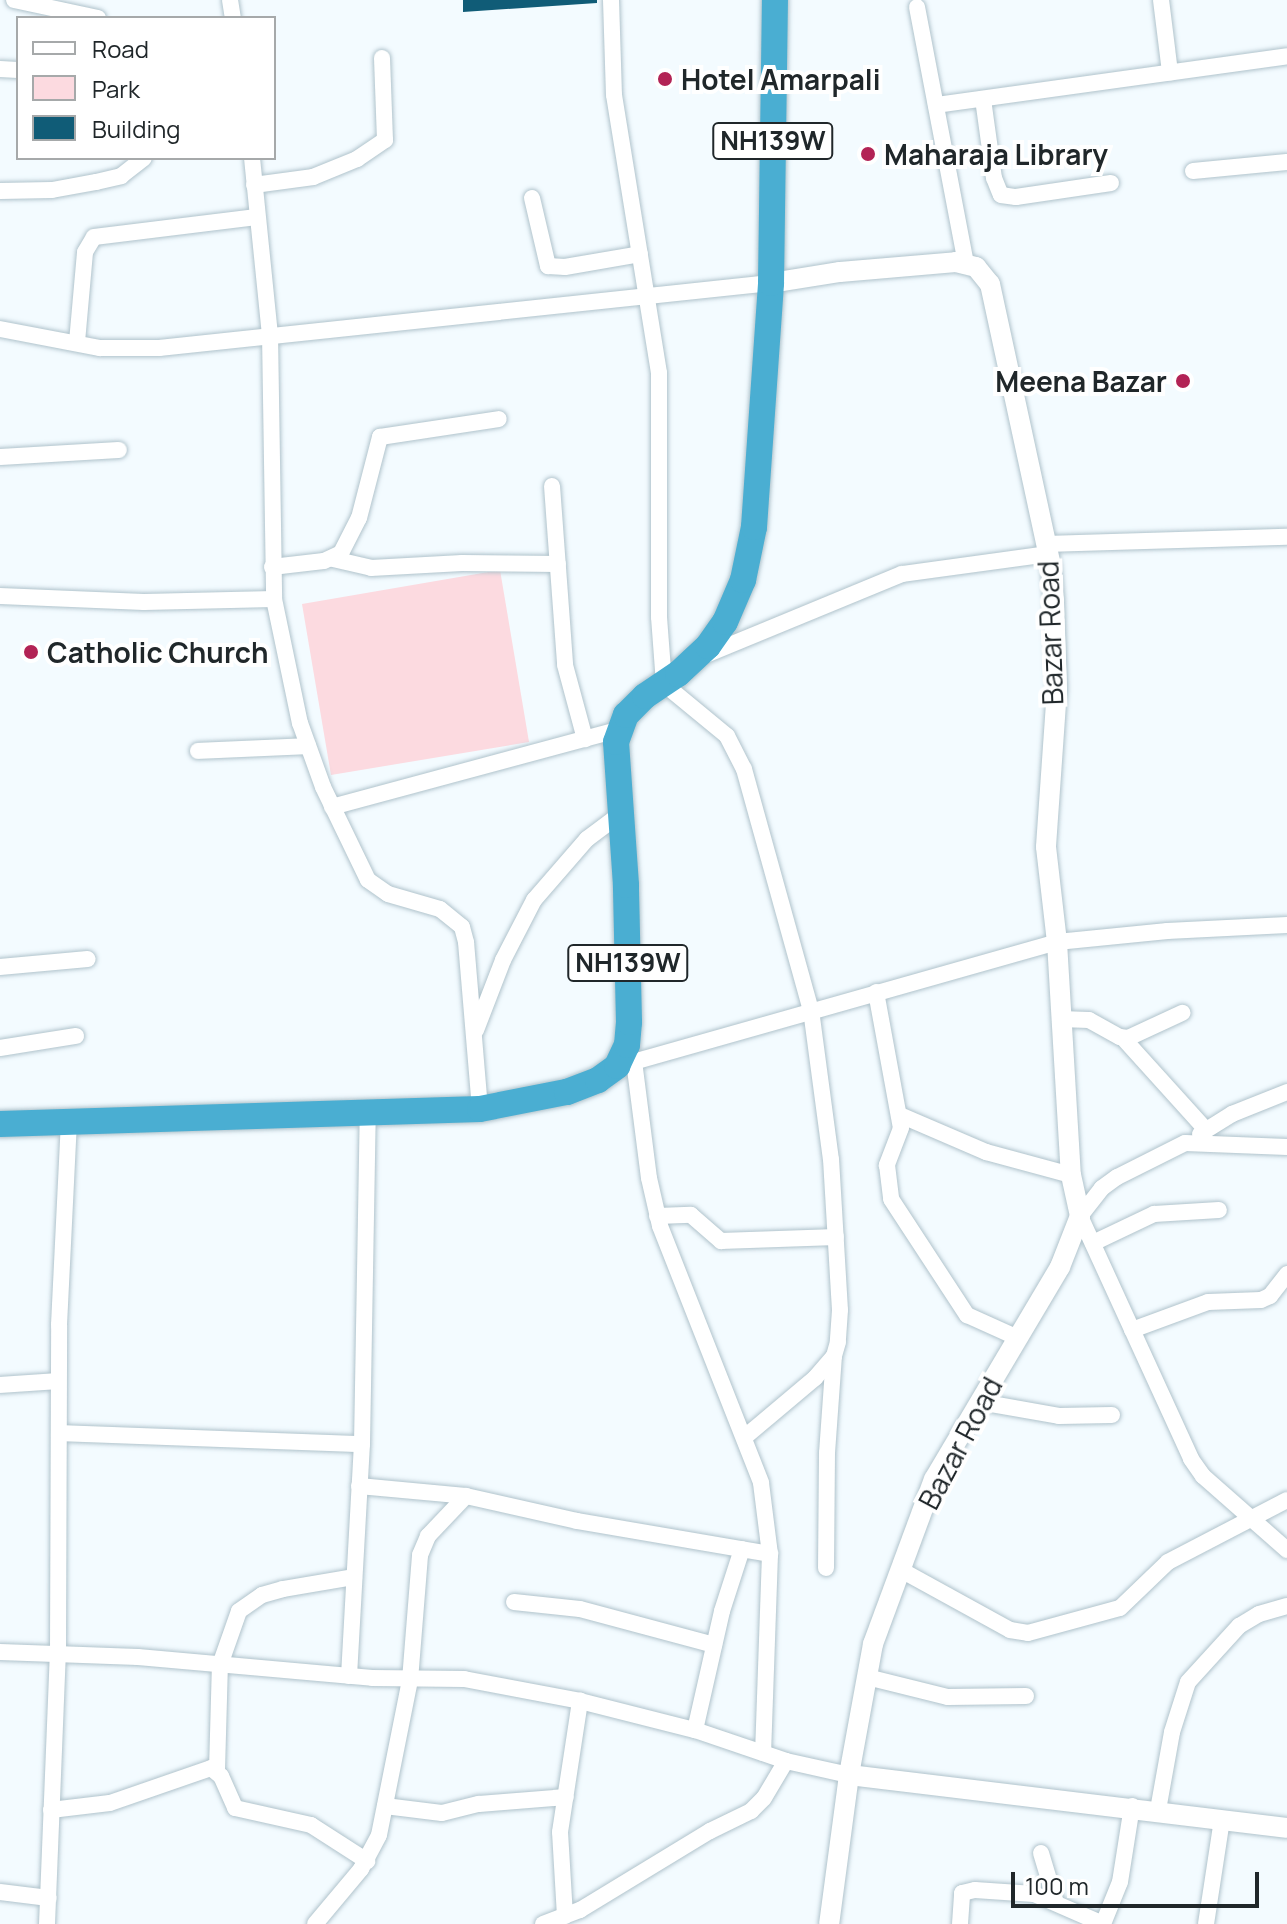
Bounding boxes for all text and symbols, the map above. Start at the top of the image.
legend [16,16,276,160]
text: Road [92,32,149,65]
place label: Hotel Amarpali [681,62,880,96]
marker: Hotel Amarpali [656,70,674,88]
text: Park [92,72,140,105]
text: Building [92,112,180,145]
road number: NH139W [711,119,835,163]
place label: Maharaja Library [884,137,1108,171]
marker: Maharaja Library [859,145,877,163]
place label: Meena Bazar [995,364,1167,398]
marker: Meena Bazar [1174,372,1192,390]
street label: Bazar Road [1031,560,1069,706]
place label: Catholic Church [47,635,268,669]
marker: Catholic Church [22,643,40,661]
road number: NH139W [566,941,690,985]
street label: Bazar Road [911,1371,1009,1515]
scale bar [1015,1856,1263,1906]
text: 100 m [1025,1869,1089,1902]

